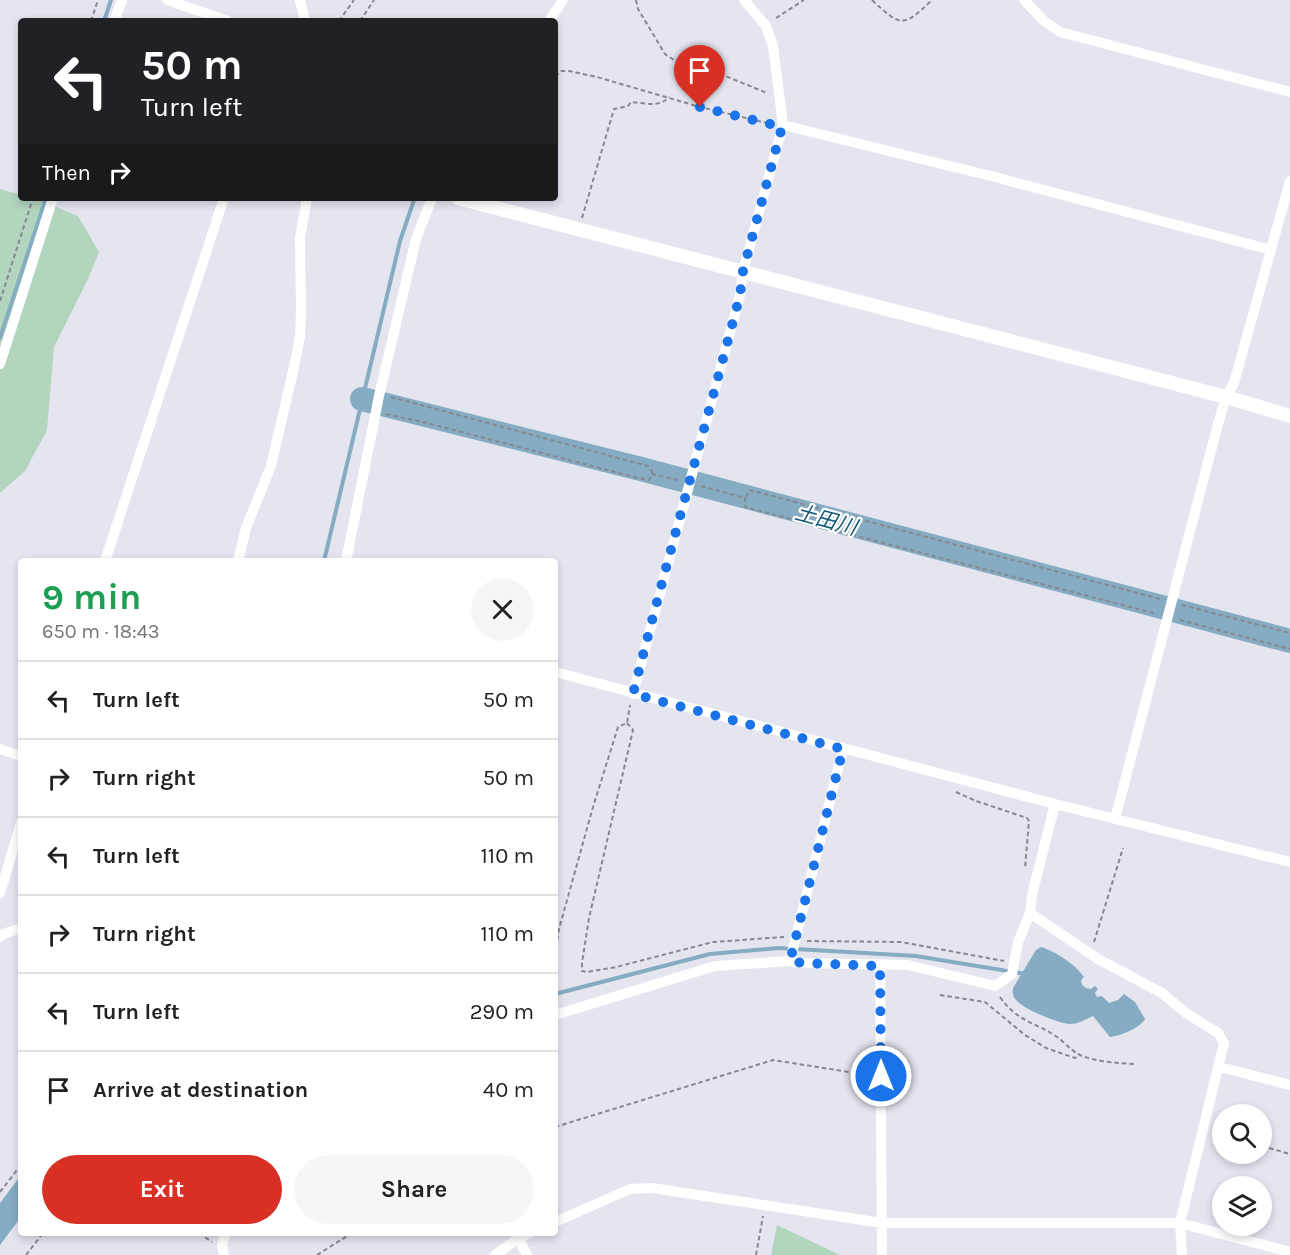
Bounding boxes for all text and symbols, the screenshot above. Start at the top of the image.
text: 50 m [141,40,243,90]
icon: left [42,42,120,120]
pin [674,45,725,107]
icon: arrive [683,54,716,87]
text: Turn left [141,91,242,123]
icon: right [103,156,136,189]
text: Then [42,160,91,186]
water label: 土田川 [792,500,861,540]
text: 9 min [42,576,141,618]
button: close [471,578,534,641]
text: 650 m · 18:43 [42,620,160,643]
icon: left [42,684,75,717]
text: Turn left [93,687,180,713]
text: 50 m [483,687,534,713]
icon: right [42,762,75,795]
text: Turn right [93,765,196,791]
text: 50 m [483,765,534,791]
icon: left [42,840,75,873]
text: Turn left [93,843,180,869]
text: 110 m [481,843,534,869]
icon: right [42,918,75,951]
text: Turn right [93,921,196,947]
text: 110 m [481,921,534,947]
icon: left [42,996,75,1029]
text: Turn left [93,999,180,1025]
text: 290 m [470,999,534,1025]
position arrow [849,1044,913,1108]
icon: arrive [42,1074,75,1107]
text: Arrive at destination [93,1077,308,1103]
text: 40 m [483,1077,534,1103]
map controls [1212,1104,1272,1236]
button: search [1212,1104,1272,1164]
button: Exit [42,1155,282,1224]
button: Share [294,1155,534,1224]
button: layers [1212,1176,1272,1236]

